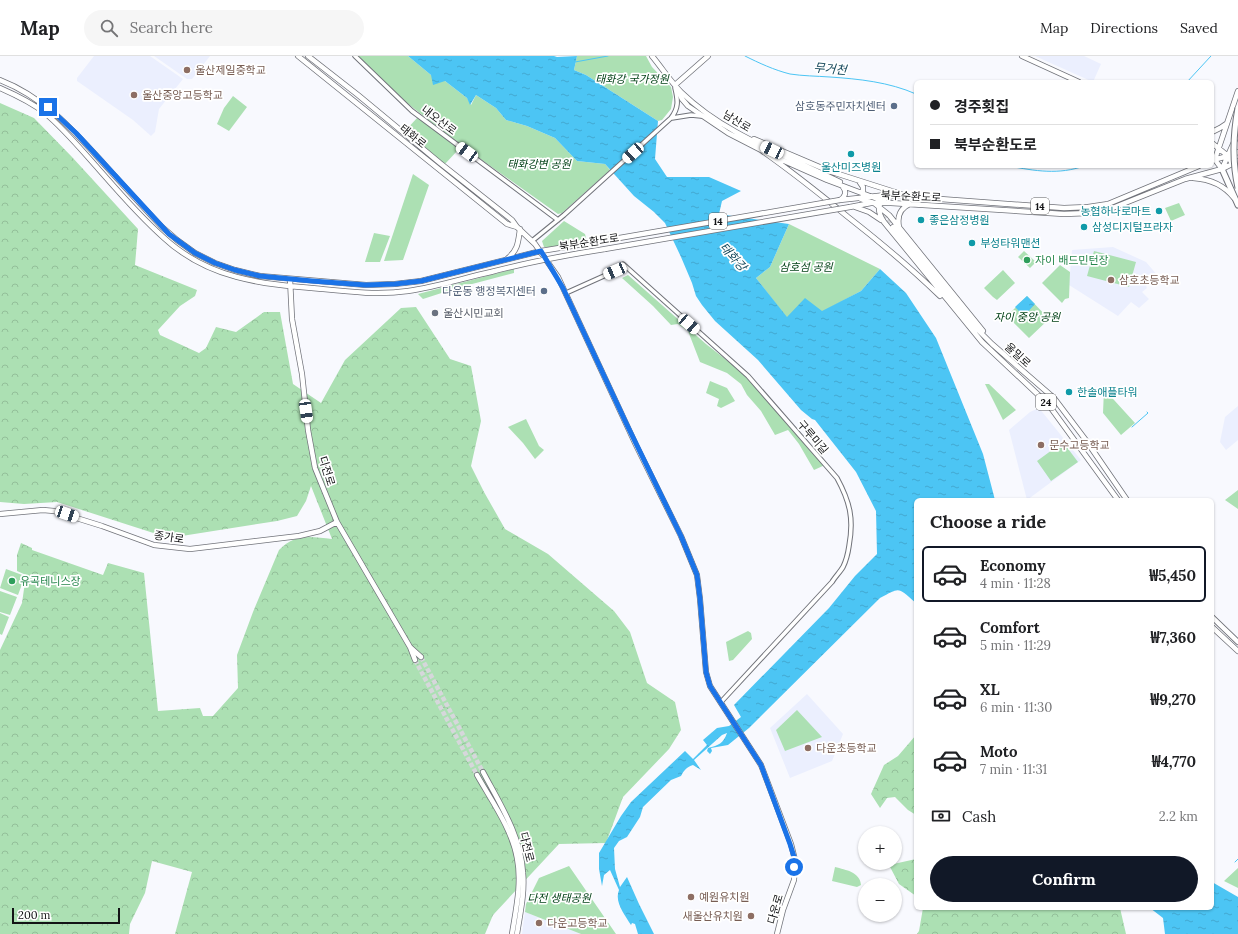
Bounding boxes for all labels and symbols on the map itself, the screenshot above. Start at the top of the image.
water label: 무거천 [813,60,849,78]
place label: 울산제일중학교 [195,63,266,77]
marker: 울산제일중학교 [182,65,192,75]
park label: 태화강 국가정원 [595,72,670,86]
place label: 울산중앙고등학교 [142,88,223,102]
marker: 울산중앙고등학교 [129,90,139,100]
route end [39,98,57,116]
place label: 삼호동주민자치센터 [795,99,886,113]
marker: 삼호동주민자치센터 [889,101,899,111]
street label: 내오산로 [419,102,459,138]
street label: 남산로 [720,107,754,135]
street label: 태화로 [397,121,429,151]
car [759,139,785,161]
car [454,140,480,164]
car [620,141,646,165]
marker: 울산미즈병원 [846,149,856,159]
park label: 태화강변 공원 [507,157,572,171]
place label: 울산미즈병원 [821,160,881,174]
street label: 북부순환도로 [880,187,942,205]
road number: 14 [1031,198,1049,214]
place label: 농협하나로마트 [1080,204,1151,218]
marker: 농협하나로마트 [1154,206,1164,216]
road number: 14 [709,213,727,229]
place label: 좋은삼정병원 [929,213,990,227]
marker: 좋은삼정병원 [916,215,926,225]
place label: 삼성디지털프라자 [1092,220,1173,234]
marker: 삼성디지털프라자 [1079,222,1089,232]
street label: 북부순환도로 [558,230,620,254]
place label: 부성타워맨션 [980,236,1041,250]
marker: 부성타워맨션 [967,238,977,248]
water label: 태화강 [717,239,751,275]
place label: 자이 배드민턴장 [1035,253,1109,267]
marker: 자이 배드민턴장 [1022,255,1032,265]
park label: 삼호섬 공원 [779,260,834,274]
car [602,261,628,281]
place label: 삼호초등학교 [1119,273,1180,287]
marker: 삼호초등학교 [1106,275,1116,285]
place label: 다운동 행정복지센터 [442,284,536,298]
marker: 다운동 행정복지센터 [539,286,549,296]
place label: 울산시민교회 [443,306,504,320]
marker: 울산시민교회 [430,308,440,318]
park label: 자이 중앙 공원 [994,310,1061,324]
car [676,312,702,336]
street label: 울밀로 [1002,340,1034,370]
place label: 한솔애플타워 [1077,385,1138,399]
marker: 한솔애플타워 [1064,387,1074,397]
road number: 24 [1036,394,1056,410]
car [298,398,314,424]
street label: 구루미길 [794,417,832,457]
place label: 문수고등학교 [1049,438,1110,452]
marker: 문수고등학교 [1036,440,1046,450]
street label: 다전로 [316,454,338,488]
car [54,504,80,524]
street label: 종가로 [153,528,185,546]
place label: 유곡테니스장 [20,574,81,588]
marker: 유곡테니스장 [7,576,17,586]
place label: 다운초등학교 [816,741,877,755]
marker: 다운초등학교 [803,743,813,753]
street label: 다전로 [517,831,537,863]
route start [785,858,803,876]
place label: 예원유치원 [699,890,750,904]
park label: 다전 생태공원 [527,891,592,905]
marker: 예원유치원 [686,892,696,902]
street label: 다운로 [764,892,786,926]
scale bar [12,906,120,925]
place label: 새울산유치원 [682,909,743,923]
marker: 새울산유치원 [746,911,756,921]
place label: 다운고등학교 [547,916,608,930]
marker: 다운고등학교 [534,918,544,928]

